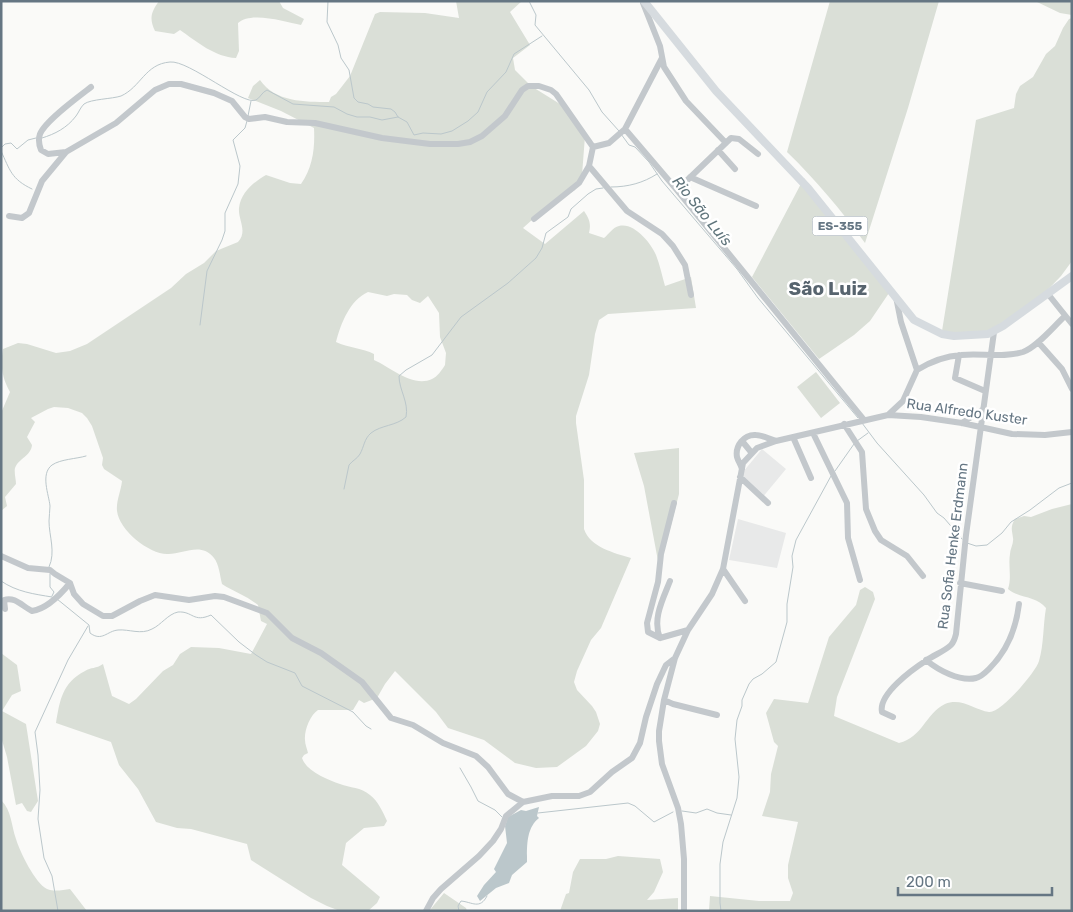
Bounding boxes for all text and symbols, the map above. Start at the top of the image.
water label: Rio São Luís [668,172,736,250]
road number: ES-355 [812,217,868,236]
district label: São Luiz [789,277,867,300]
street label: Rua Alfredo Kuster [906,395,1029,429]
street label: Rua Sofia Henke Erdmann [934,462,972,630]
scale bar [898,864,1052,896]
text: 200 m [906,873,951,891]

